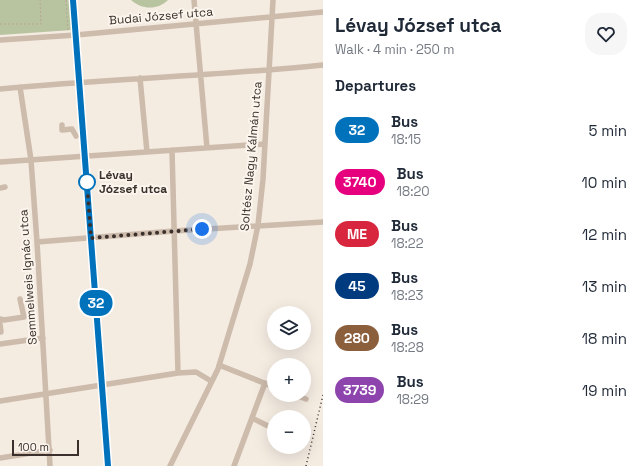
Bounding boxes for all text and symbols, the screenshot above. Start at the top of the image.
street label: Budai József utca [108,3,214,29]
text: Lévay József utca [335,13,501,38]
button: heart [585,13,627,55]
text: Walk · 4 min · 250 m [335,41,454,58]
text: Departures [335,76,416,95]
street label: Soltész Nagy Kálmán utca [236,80,266,231]
text: Bus [391,112,418,131]
text: 32 [349,121,365,139]
text: 5 min [588,121,627,140]
text: 18:15 [391,131,421,148]
text: Bus [397,164,424,183]
place label: Lévay József utca [99,167,167,197]
marker: Lévay József utca [78,173,96,191]
text: 3740 [343,173,377,191]
text: 10 min [581,173,627,192]
text: 18:20 [397,183,430,200]
street label: Semmelweis Ignác utca [15,209,41,345]
text: Bus [391,216,418,235]
your location [192,219,212,239]
text: ME [347,225,367,243]
text: 12 min [582,225,627,244]
text: 18:22 [391,235,424,252]
text: Bus [391,268,418,287]
text: 45 [348,277,366,295]
text: 13 min [582,277,627,296]
text: 18:23 [391,287,423,304]
line badge: 32 [78,290,114,316]
text: 32 [88,294,104,312]
map controls [267,306,311,454]
button: layers [267,306,311,350]
text: Bus [391,320,418,339]
text: 280 [344,329,370,347]
text: 18 min [582,329,627,348]
text: 18:28 [391,339,424,356]
button: + [267,358,311,402]
text: Bus [396,372,424,391]
text: 3739 [343,381,376,399]
text: 19 min [582,381,627,400]
text: 18:29 [396,391,429,408]
button: − [267,410,311,454]
scale bar [12,438,79,457]
text: 100 m [18,440,49,454]

